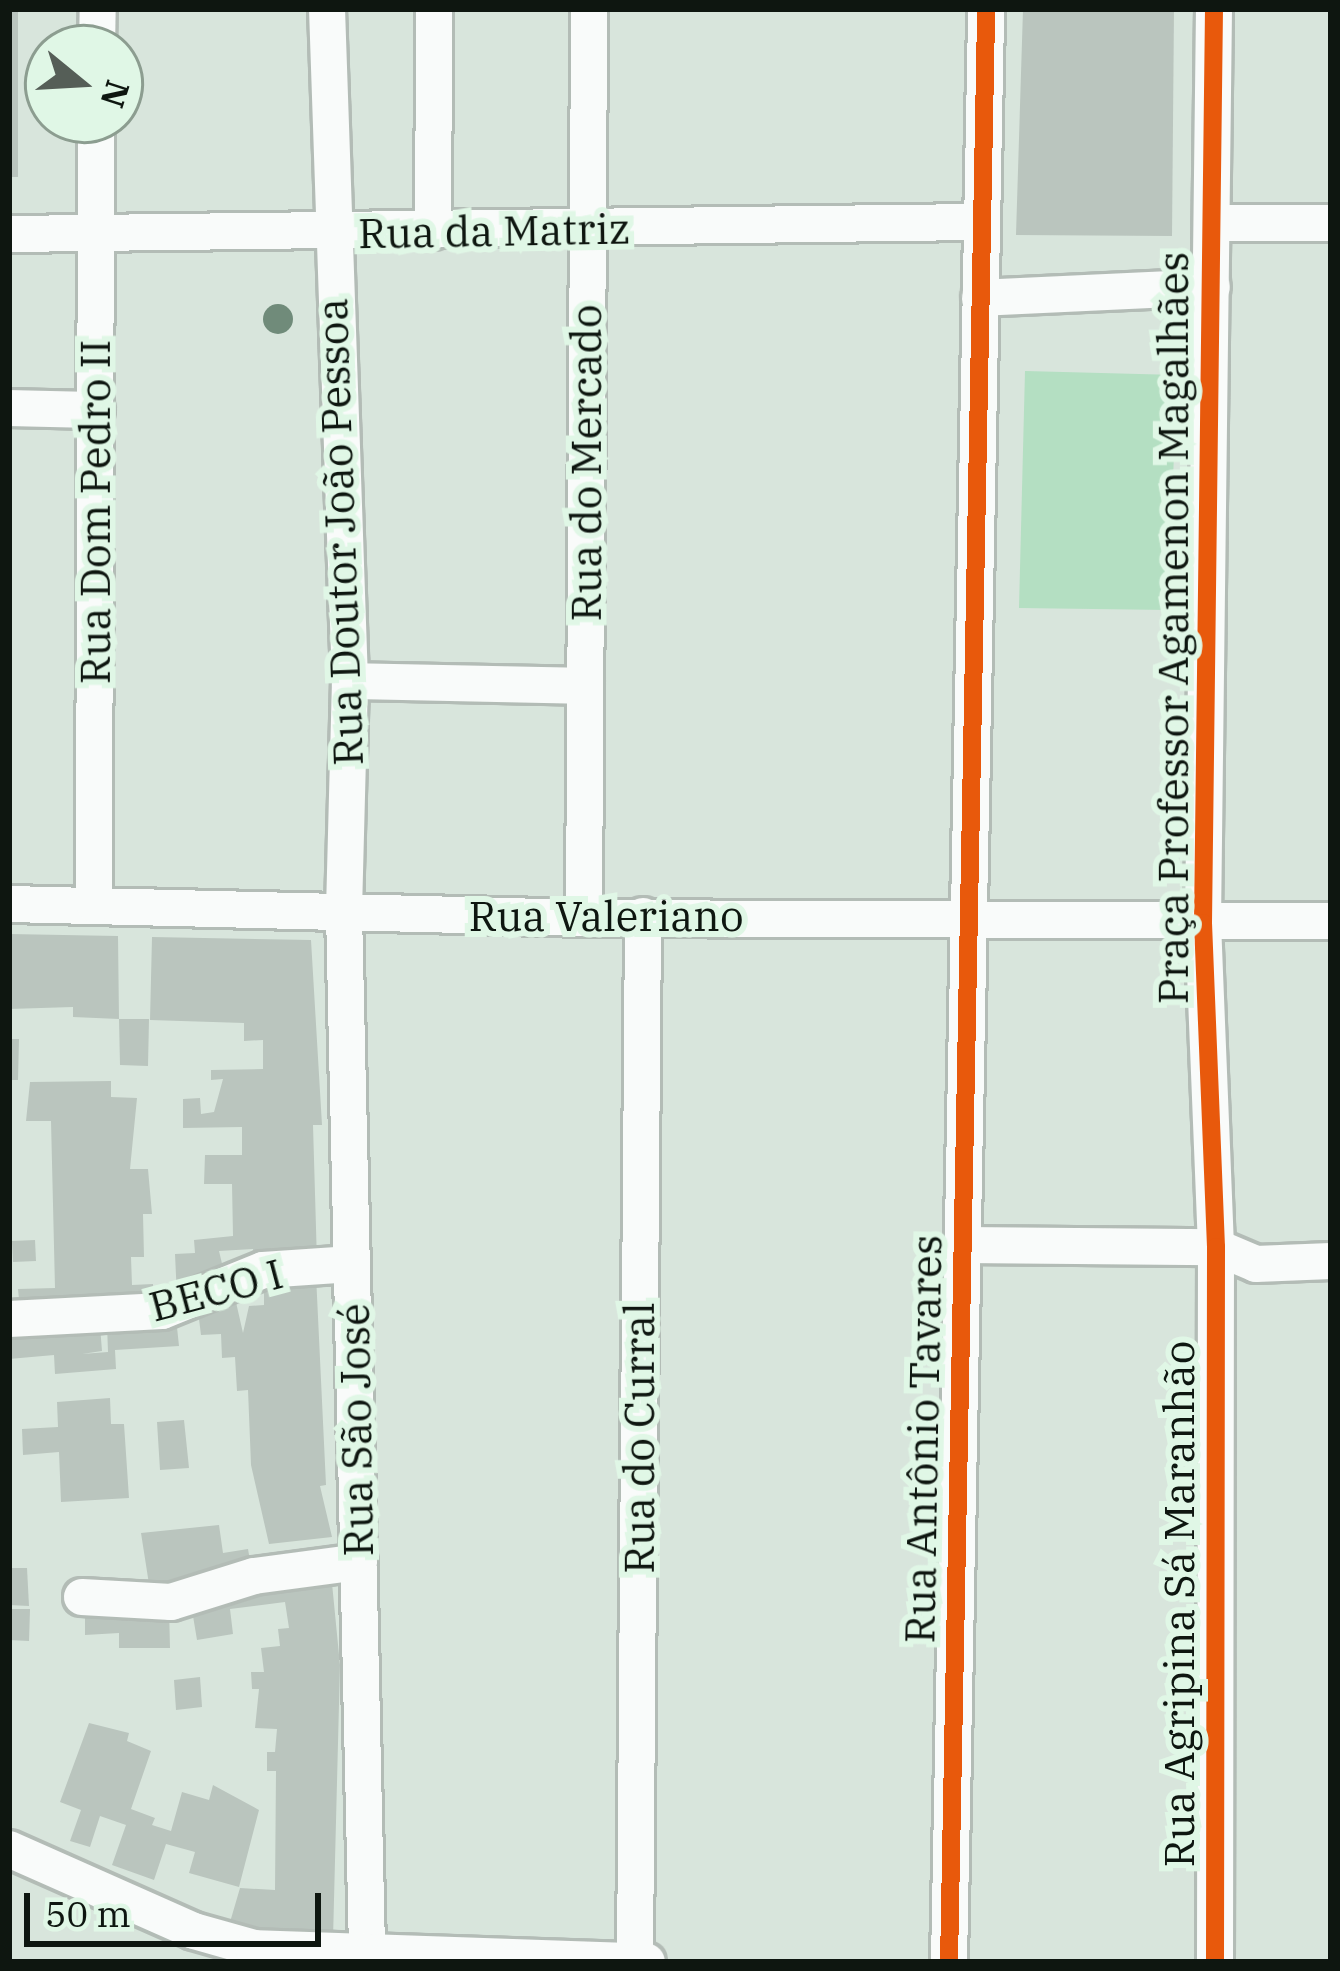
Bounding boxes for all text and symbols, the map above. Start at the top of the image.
north arrow [24,24,144,144]
text: N [91,75,140,113]
street label: Rua da Matriz [358,203,630,259]
street label: Praça Professor Agamenon Magalhães [1148,252,1198,1004]
street label: Rua Doutor João Pessoa [307,297,373,767]
street label: Rua do Mercado [561,304,611,622]
street label: Rua Dom Pedro II [70,340,120,684]
street label: Rua Valeriano [468,891,744,941]
street label: Rua Antônio Tavares [894,1234,952,1644]
street label: BECO I [144,1248,288,1332]
street label: Rua do Curral [614,1302,664,1574]
street label: Rua São José [329,1303,383,1557]
street label: Rua Agripina Sá Maranhão [1154,1341,1204,1867]
scale bar [30,1869,327,1943]
text: 50 m [45,1890,131,1937]

